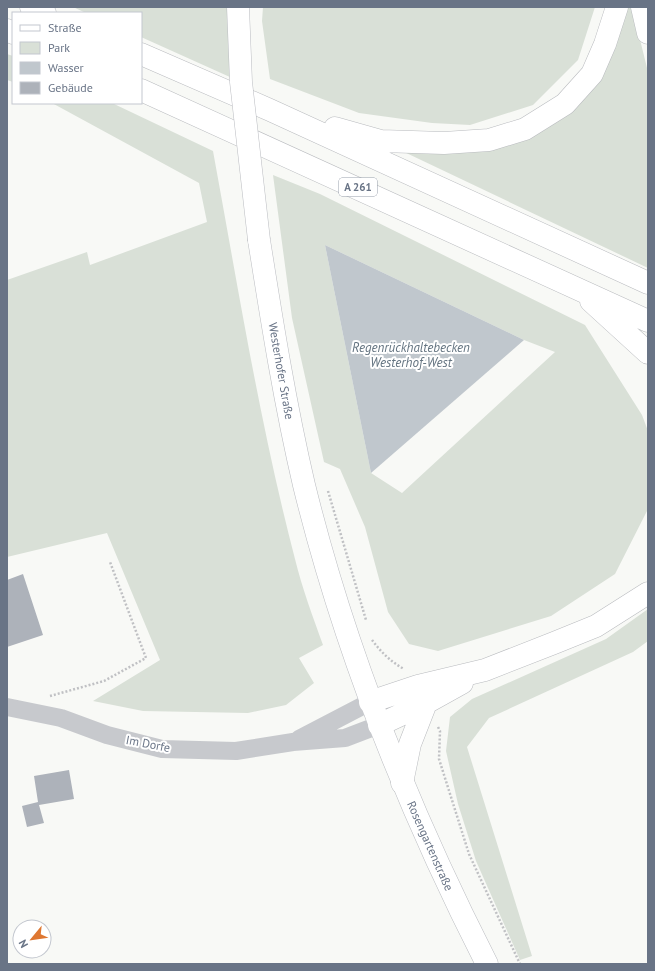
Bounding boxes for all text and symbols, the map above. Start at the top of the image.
legend [12,12,142,104]
text: Straße [48,20,82,35]
text: Park [48,40,70,55]
text: Wasser [48,60,84,75]
text: Gebäude [48,80,93,95]
road number: A 261 [339,178,377,196]
street label: Westerhofer Straße [266,321,297,421]
water label: Regenrückhaltebecken Westerhof-West [352,339,470,371]
street label: Im Dorfe [125,732,171,755]
street label: Rosengartenstraße [404,799,457,893]
north arrow [12,919,52,959]
text: N [15,937,31,950]

